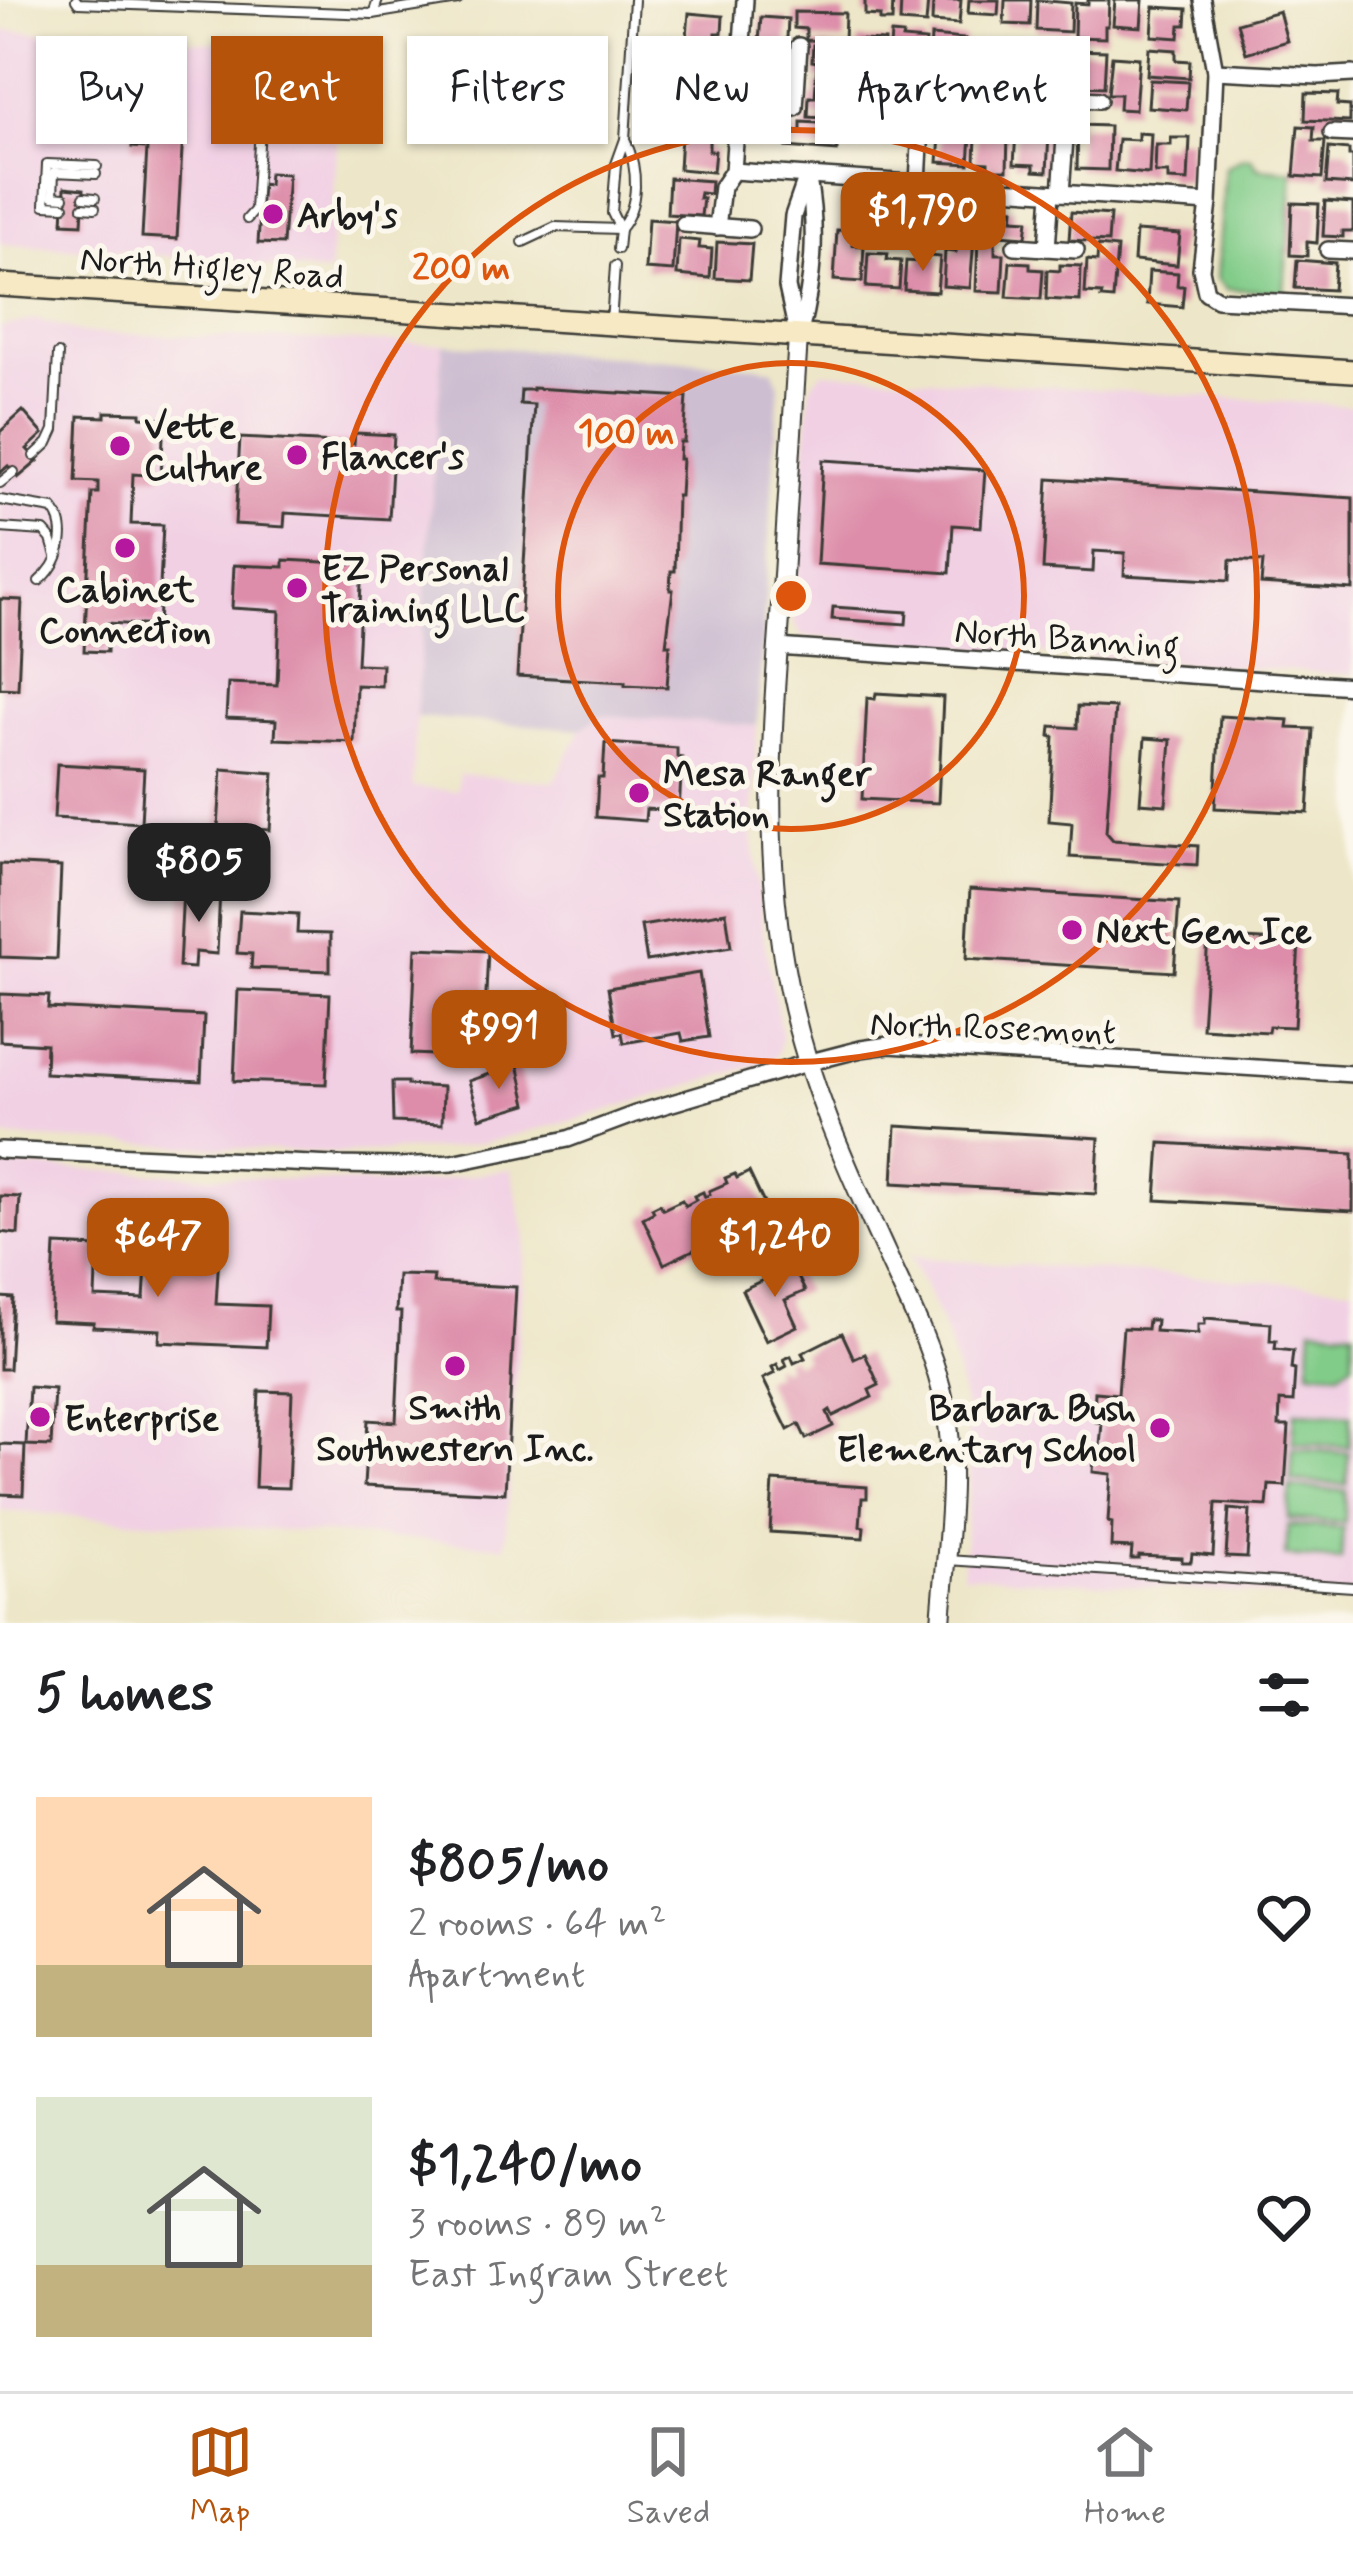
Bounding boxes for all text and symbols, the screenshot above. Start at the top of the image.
chip: Buy [36,36,187,144]
chip: Rent [211,36,383,144]
chip: Filters [407,36,608,144]
chip: New [632,36,791,144]
chip: Apartment [815,36,1090,144]
pin: $1,790 [825,172,1021,274]
text: $1,790 [868,185,978,236]
place label: Arby's [297,194,397,241]
marker: Arby's [260,201,286,227]
street label: North Higley Road [78,237,345,305]
text: 200 m [412,246,510,293]
place label: Vette Culture [144,405,262,493]
text: 100 m [578,411,674,458]
marker: Vette Culture [107,433,133,459]
place label: Flancer's [321,435,464,482]
marker: Flancer's [284,442,310,468]
marker: Cabinet Connection [112,535,138,561]
place label: EZ Personal Training LLC [321,547,525,639]
place label: Cabinet Connection [39,568,211,656]
marker: EZ Personal Training LLC [284,575,310,601]
centre of rings [770,575,812,617]
street label: North Banning [953,609,1181,675]
place label: Mesa Ranger Station [663,752,873,840]
marker: Mesa Ranger Station [626,780,652,806]
pin: $805 [128,823,270,925]
text: $805 [155,836,243,887]
place label: Next Gen Ice [1096,910,1312,957]
marker: Next Gen Ice [1059,917,1085,943]
pin: $991 [428,990,570,1092]
street label: North Rosemont [869,1002,1117,1057]
text: $991 [459,1003,539,1054]
pin: $647 [87,1198,229,1300]
pin: $1,240 [677,1198,873,1300]
text: $647 [114,1211,202,1262]
text: $1,240 [718,1211,832,1262]
marker: Smith Southwestern Inc. [442,1353,468,1379]
place label: Smith Southwestern Inc. [316,1386,594,1474]
place label: Barbara Bush Elementary School [837,1387,1136,1475]
place label: Enterprise [64,1397,220,1444]
marker: Enterprise [27,1404,53,1430]
marker: Barbara Bush Elementary School [1147,1415,1173,1441]
text: 5 homes [36,1662,214,1728]
icon: filters [1251,1662,1317,1728]
text: $805/mo [408,1833,609,1899]
icon: home [132,1845,276,1989]
icon: heart [1251,1884,1317,1950]
text: 2 rooms · 64 m² [408,1899,666,1950]
text: Apartment [408,1950,585,2001]
text: $1,240/mo [408,2133,642,2199]
icon: home [132,2145,276,2289]
icon: heart [1251,2184,1317,2250]
text: 3 rooms · 89 m² [408,2199,667,2250]
text: East Ingram Street [408,2250,728,2301]
tab: Map [187,2419,253,2535]
tab: Saved [627,2419,710,2535]
tab: Home [1084,2419,1166,2535]

